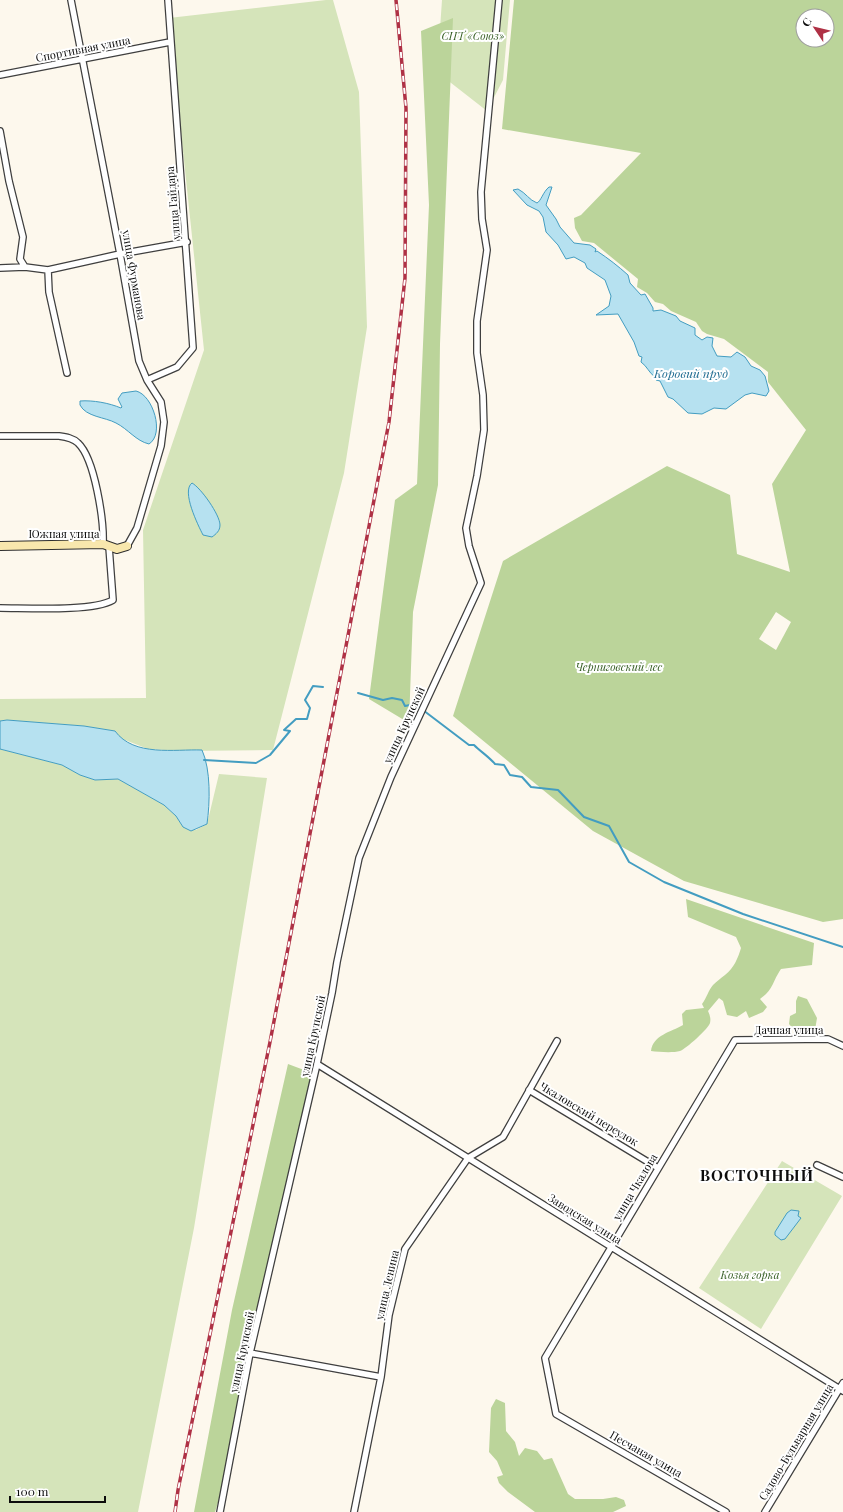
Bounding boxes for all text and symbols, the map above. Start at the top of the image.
north arrow [795,8,835,48]
text: С [798,14,815,29]
park label: СНТ «Союз» [441,28,505,43]
street label: Спортивная улица [34,32,132,65]
street label: улица Гайдара [162,165,183,241]
street label: улица Фурманова [119,228,150,322]
water label: Коровий пруд [653,365,728,381]
street label: Южная улица [29,526,100,541]
park label: Черниговский лес [576,659,663,674]
street label: улица Крупской [379,684,428,766]
street label: улица Крупской [296,994,328,1079]
street label: Дачная улица [755,1022,824,1037]
street label: Чкаловский переулок [537,1078,642,1149]
street label: улица Чкалова [608,1150,661,1224]
district label: ВОСТОЧНЫЙ [700,1165,814,1185]
street label: Заводская улица [546,1190,625,1247]
street label: улица Ленина [371,1248,402,1322]
park label: Козья горка [720,1267,780,1282]
street label: улица Крупской [225,1310,257,1395]
street label: Садово-Бульварная улица [755,1380,837,1503]
street label: Песчаная улица [607,1427,686,1481]
scale bar [10,1478,105,1504]
text: 100 m [16,1483,49,1499]

